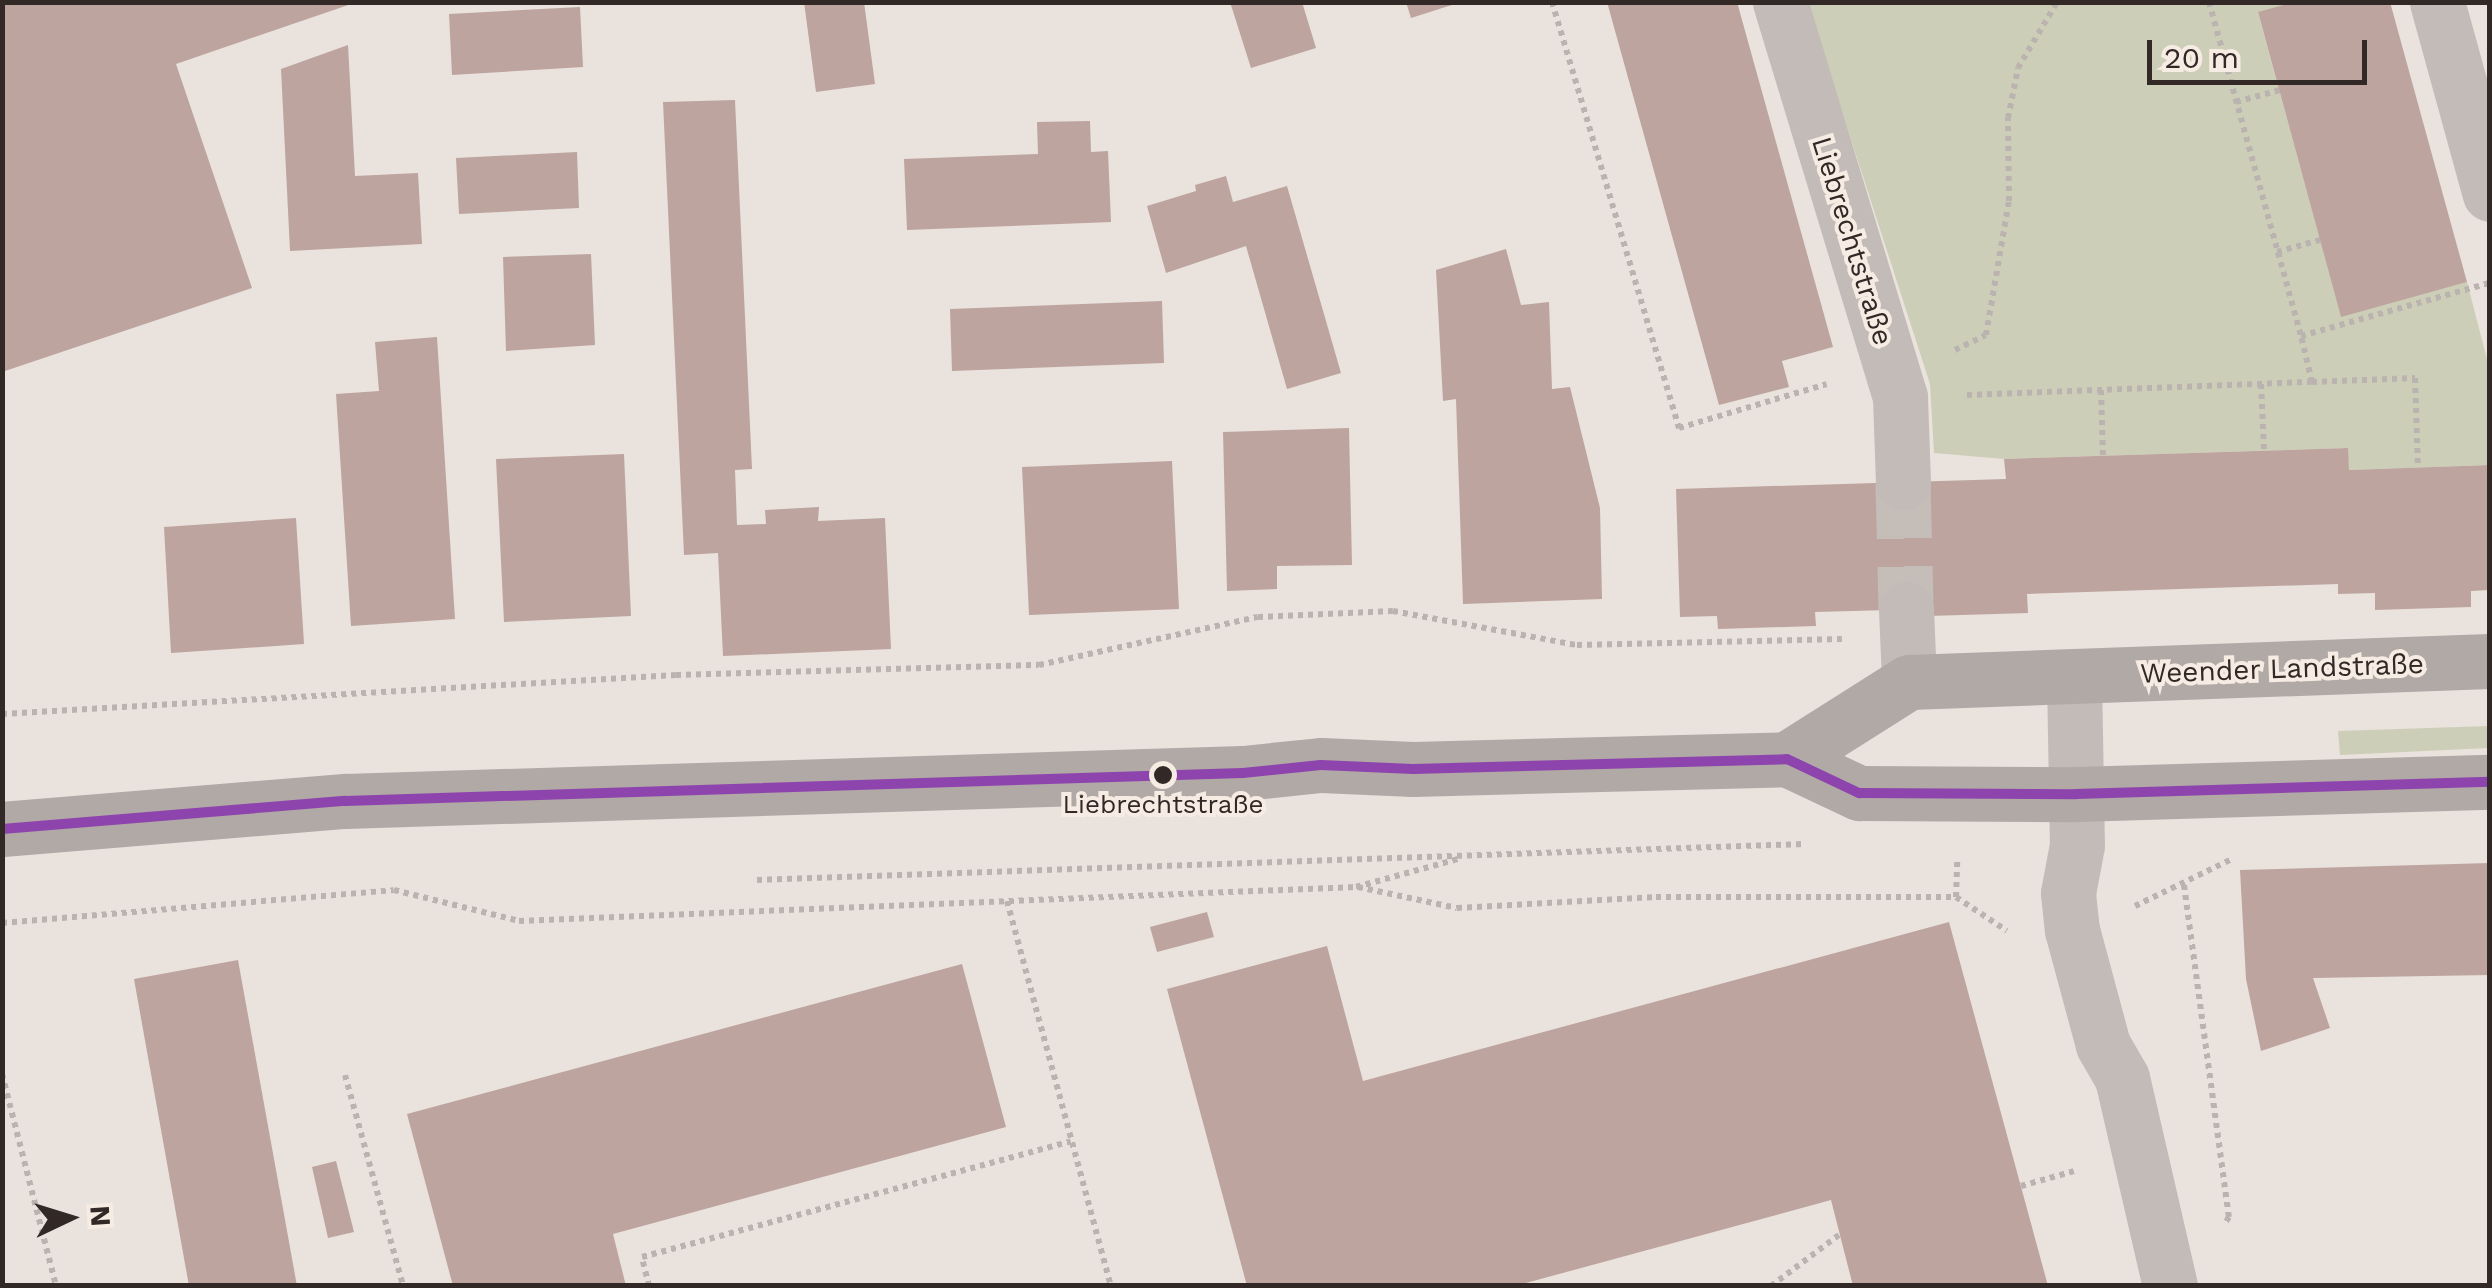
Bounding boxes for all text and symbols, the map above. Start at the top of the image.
scale bar [2152,20,2372,82]
text: 20 m [2164,40,2239,75]
street label: Liebrechtstraße [1804,133,1900,349]
street label: Weender Landstraße [2139,647,2425,691]
marker: Liebrechtstraße [1153,765,1173,785]
place label: Liebrechtstraße [1063,789,1263,821]
north arrow [20,1168,120,1268]
text: N [83,1204,118,1227]

